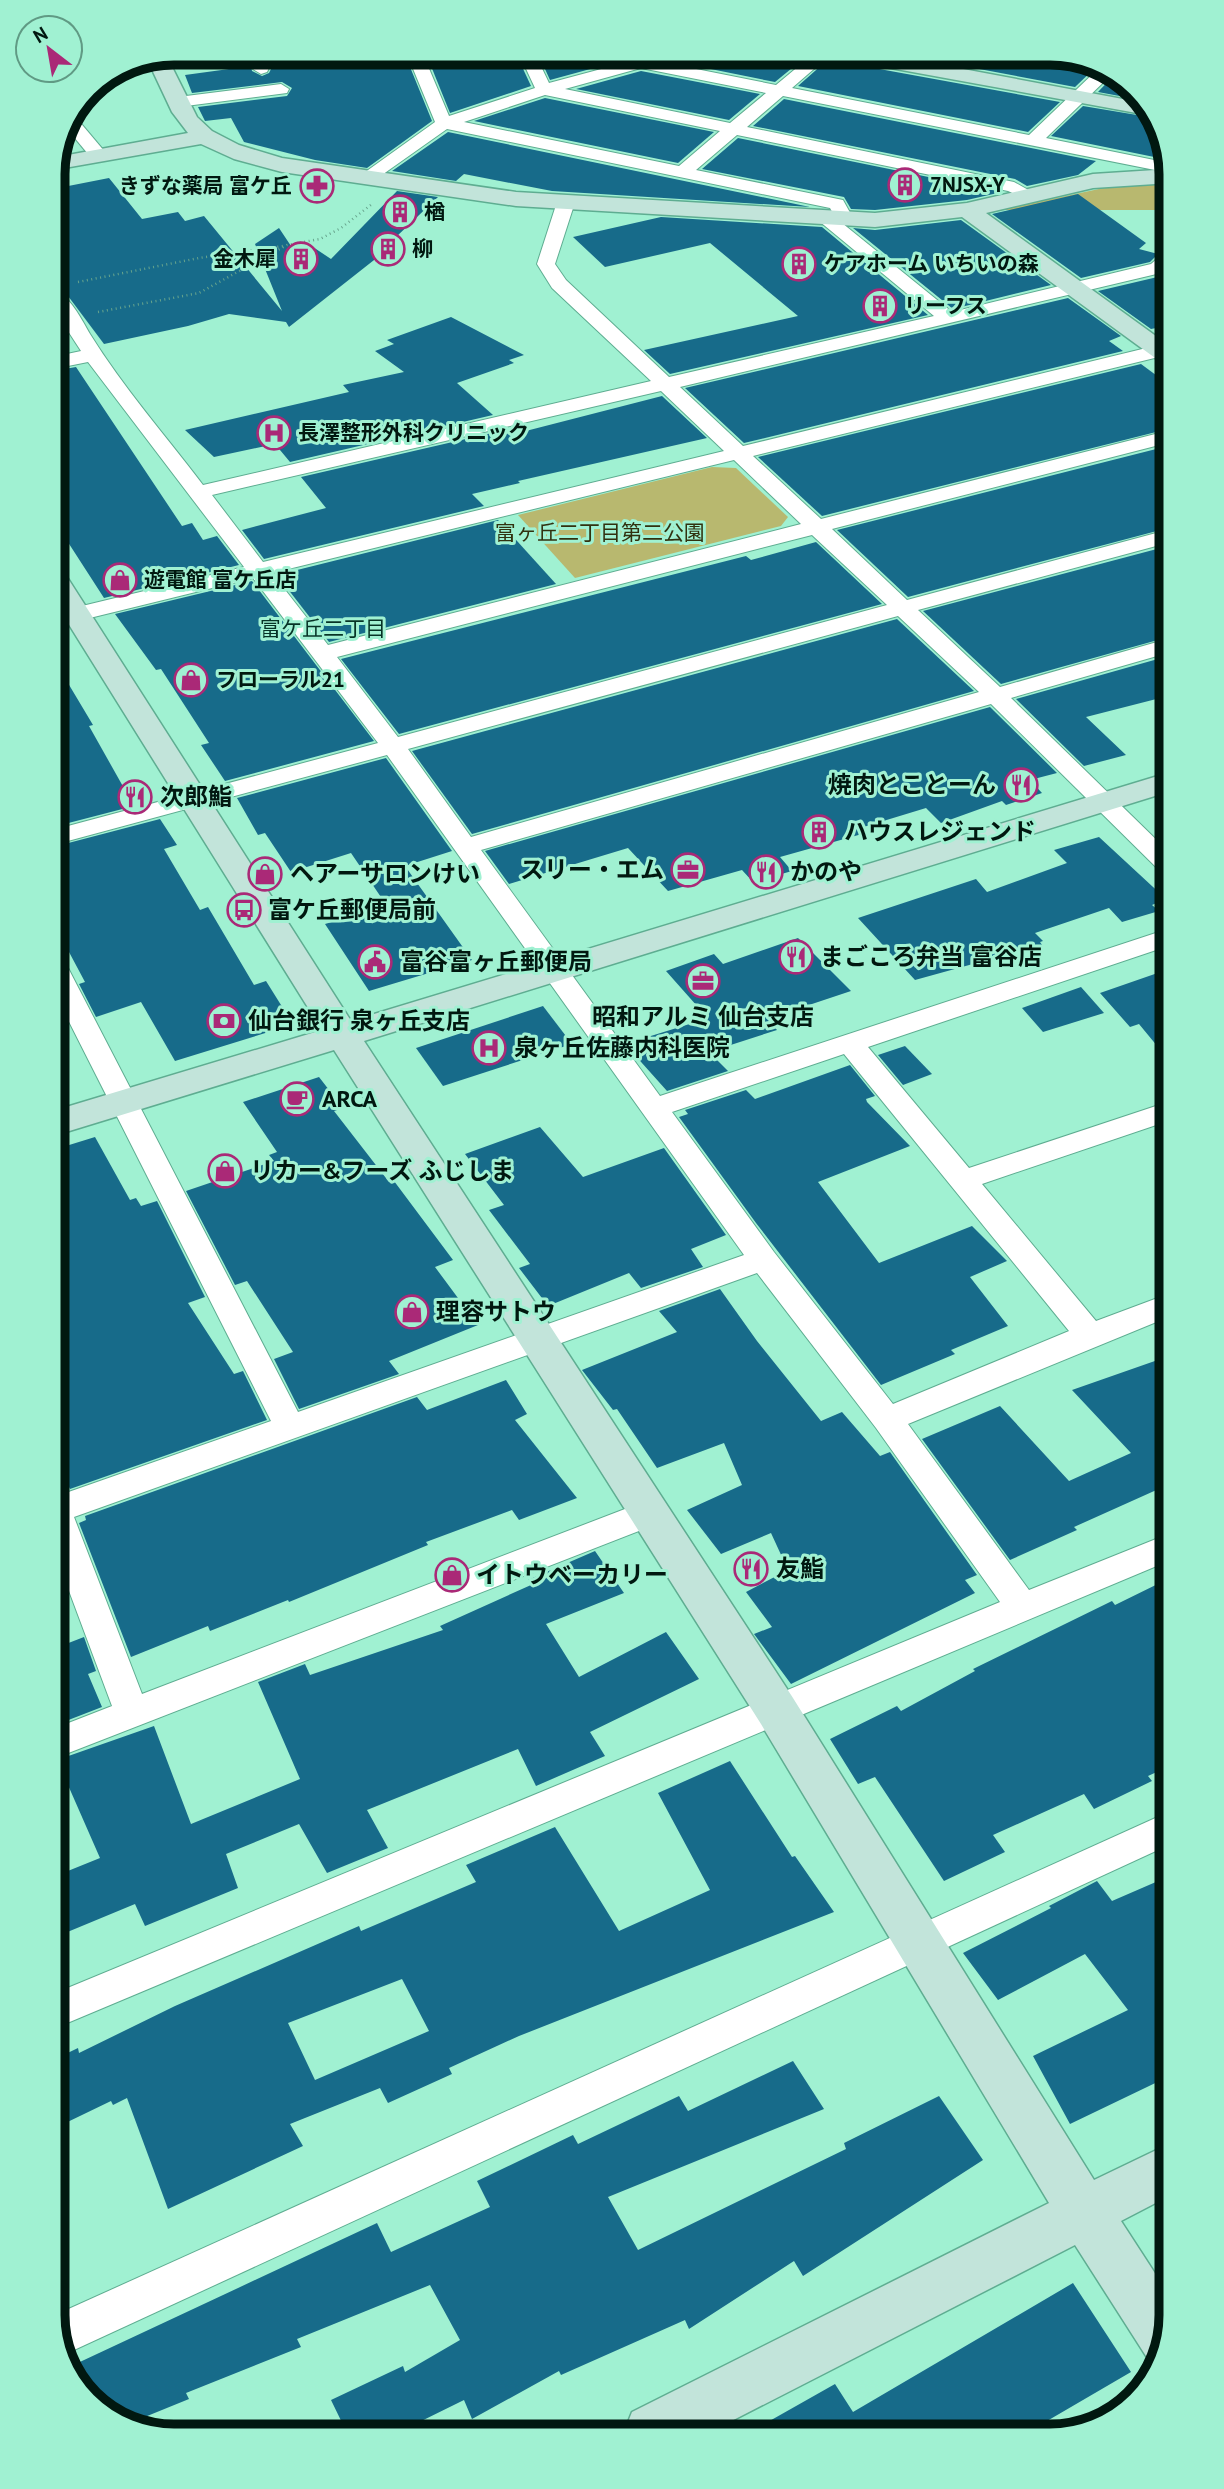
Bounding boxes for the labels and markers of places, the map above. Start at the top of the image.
building icon: 7NJSX-Y [886,166,924,204]
pharmacy icon: きずな薬局 富ケ丘 [298,167,336,205]
place label: 7NJSX-Y [930,171,1005,198]
place label: きずな薬局 富ケ丘 [119,172,292,199]
building icon: 楢 [381,193,419,231]
place label: 楢 [424,198,445,225]
building icon: 柳 [369,230,407,268]
place label: 柳 [412,235,433,262]
building icon: 金木犀 [282,240,320,278]
place label: 金木犀 [213,245,276,272]
building icon: ケアホーム いちいの森 [780,245,818,283]
place label: ケアホーム いちいの森 [824,250,1039,277]
building icon: リーフス [861,287,899,325]
place label: リーフス [904,292,987,319]
hospital icon: 長澤整形外科クリニック [255,414,293,452]
place label: 長澤整形外科クリニック [298,419,529,446]
shop icon: 遊電館 富ケ丘店 [101,561,139,599]
place label: 遊電館 富ケ丘店 [144,566,296,593]
shop icon: フローラル21 [172,661,210,699]
place label: フローラル21 [216,666,345,693]
restaurant icon: 焼肉とことーん [1002,766,1040,804]
place label: 焼肉とことーん [828,769,996,800]
restaurant icon: 次郎鮨 [116,778,154,816]
place label: 次郎鮨 [160,781,232,812]
building icon: ハウスレジェンド [800,813,838,851]
place label: ハウスレジェンド [844,816,1036,847]
office icon: スリー・エム [669,851,707,889]
restaurant icon: かのや [747,853,785,891]
place label: スリー・エム [520,854,664,885]
shop icon: ヘアーサロンけい [246,855,284,893]
place label: かのや [790,856,862,887]
place label: ヘアーサロンけい [290,858,480,889]
bus stop icon: 富ケ丘郵便局前 [225,891,263,929]
place label: 富ケ丘郵便局前 [268,894,436,925]
restaurant icon: まごころ弁当 富谷店 [777,938,815,976]
place label: まごころ弁当 富谷店 [820,941,1042,972]
public building icon: 富谷富ヶ丘郵便局 [356,943,394,981]
place label: 富谷富ヶ丘郵便局 [400,946,592,977]
office icon: 昭和アルミ 仙台支店 [684,962,722,1000]
place label: 昭和アルミ 仙台支店 [592,1001,814,1032]
bank icon: 仙台銀行 泉ヶ丘支店 [205,1002,243,1040]
place label: 仙台銀行 泉ヶ丘支店 [248,1005,470,1036]
hospital icon: 泉ヶ丘佐藤内科医院 [470,1029,508,1067]
place label: 泉ヶ丘佐藤内科医院 [514,1032,730,1063]
cafe icon: ARCA [278,1080,316,1118]
place label: ARCA [322,1083,378,1114]
shop icon: リカー&フーズ ふじしま [206,1152,244,1190]
place label: リカー&フーズ ふじしま [250,1155,514,1186]
shop icon: 理容サトウ [393,1293,431,1331]
place label: 理容サトウ [436,1296,556,1327]
restaurant icon: 友鮨 [732,1550,770,1588]
place label: 友鮨 [776,1553,824,1584]
shop icon: イトウベーカリー [433,1556,471,1594]
place label: イトウベーカリー [476,1559,668,1590]

